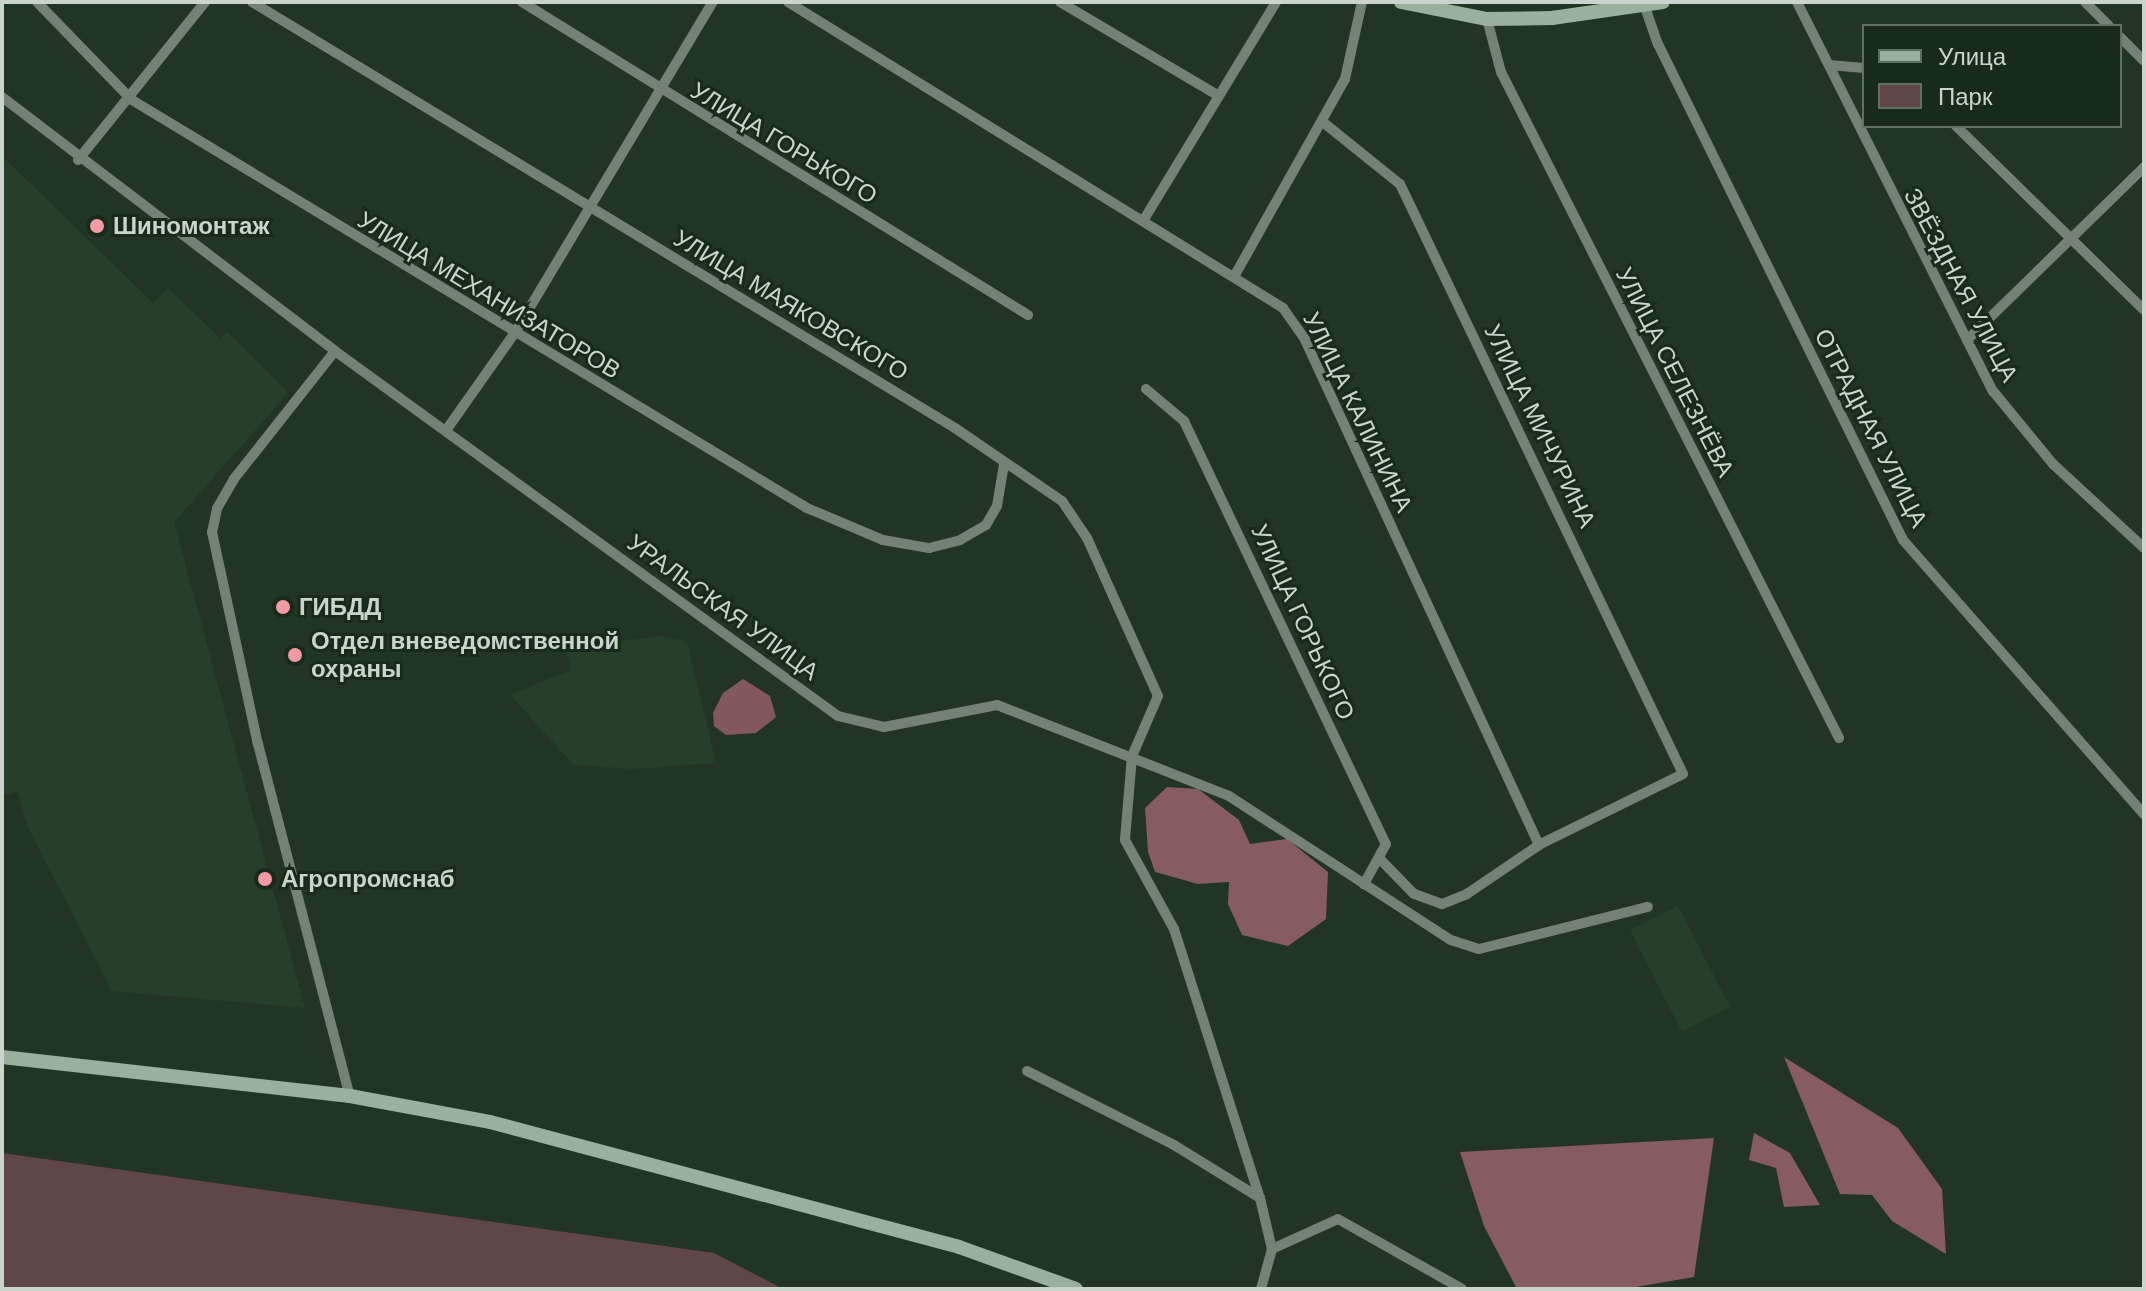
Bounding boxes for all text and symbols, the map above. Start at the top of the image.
legend [1862,24,2122,128]
text: Улица [1938,41,2006,72]
street label: УЛИЦА ГОРЬКОГО [686,76,882,210]
text: Парк [1938,81,1992,112]
street label: ЗВЁЗДНАЯ УЛИЦА [1898,183,2024,387]
street label: УЛИЦА МЕХАНИЗАТОРОВ [352,205,626,385]
place label: Шиномонтаж [113,212,269,240]
marker: Шиномонтаж [88,217,106,235]
street label: УЛИЦА МАЯКОВСКОГО [668,224,914,386]
street label: УЛИЦА СЕЛЕЗНЁВА [1610,262,1740,482]
street label: УЛИЦА КАЛИНИНА [1297,307,1419,517]
street label: УЛИЦА МИЧУРИНА [1478,320,1602,532]
street label: ОТРАДНАЯ УЛИЦА [1808,324,1934,532]
street label: УЛИЦА ГОРЬКОГО [1245,520,1361,724]
street label: УРАЛЬСКАЯ УЛИЦА [622,528,824,686]
place label: ГИБДД [299,593,381,621]
marker: ГИБДД [274,598,292,616]
place label: Отдел вневедомственной охраны [311,627,619,683]
marker: Отдел вневедомственной охраны [286,646,304,664]
place label: Агропромснаб [281,865,455,893]
marker: Агропромснаб [256,870,274,888]

